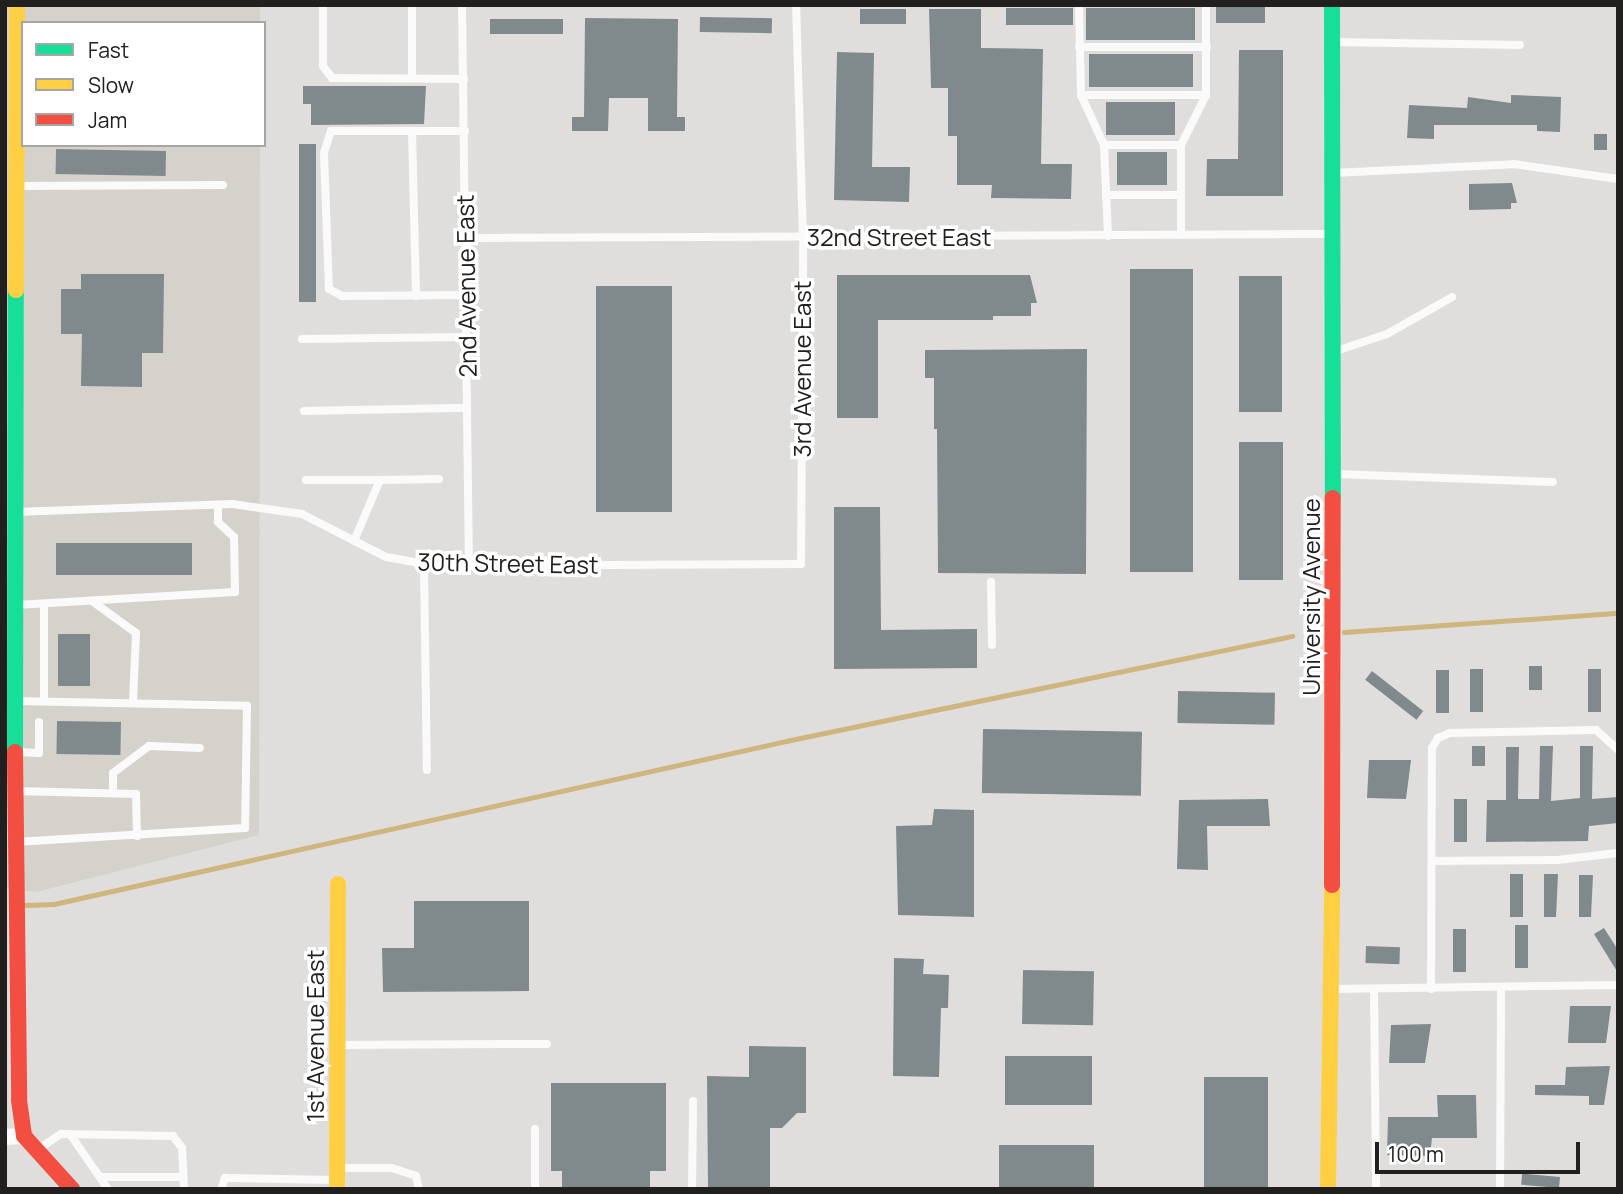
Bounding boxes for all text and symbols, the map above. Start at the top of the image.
legend [21,21,266,147]
text: Fast [88,36,129,64]
text: Slow [88,71,134,99]
text: Jam [88,106,127,134]
street label: 2nd Avenue East [450,194,482,378]
street label: 32nd Street East [807,223,991,251]
street label: 3rd Avenue East [788,281,816,457]
street label: University Avenue [1297,498,1325,696]
street label: 30th Street East [417,547,599,579]
street label: 1st Avenue East [301,950,329,1122]
scale bar [1378,1128,1583,1172]
text: 100 m [1388,1140,1444,1168]

